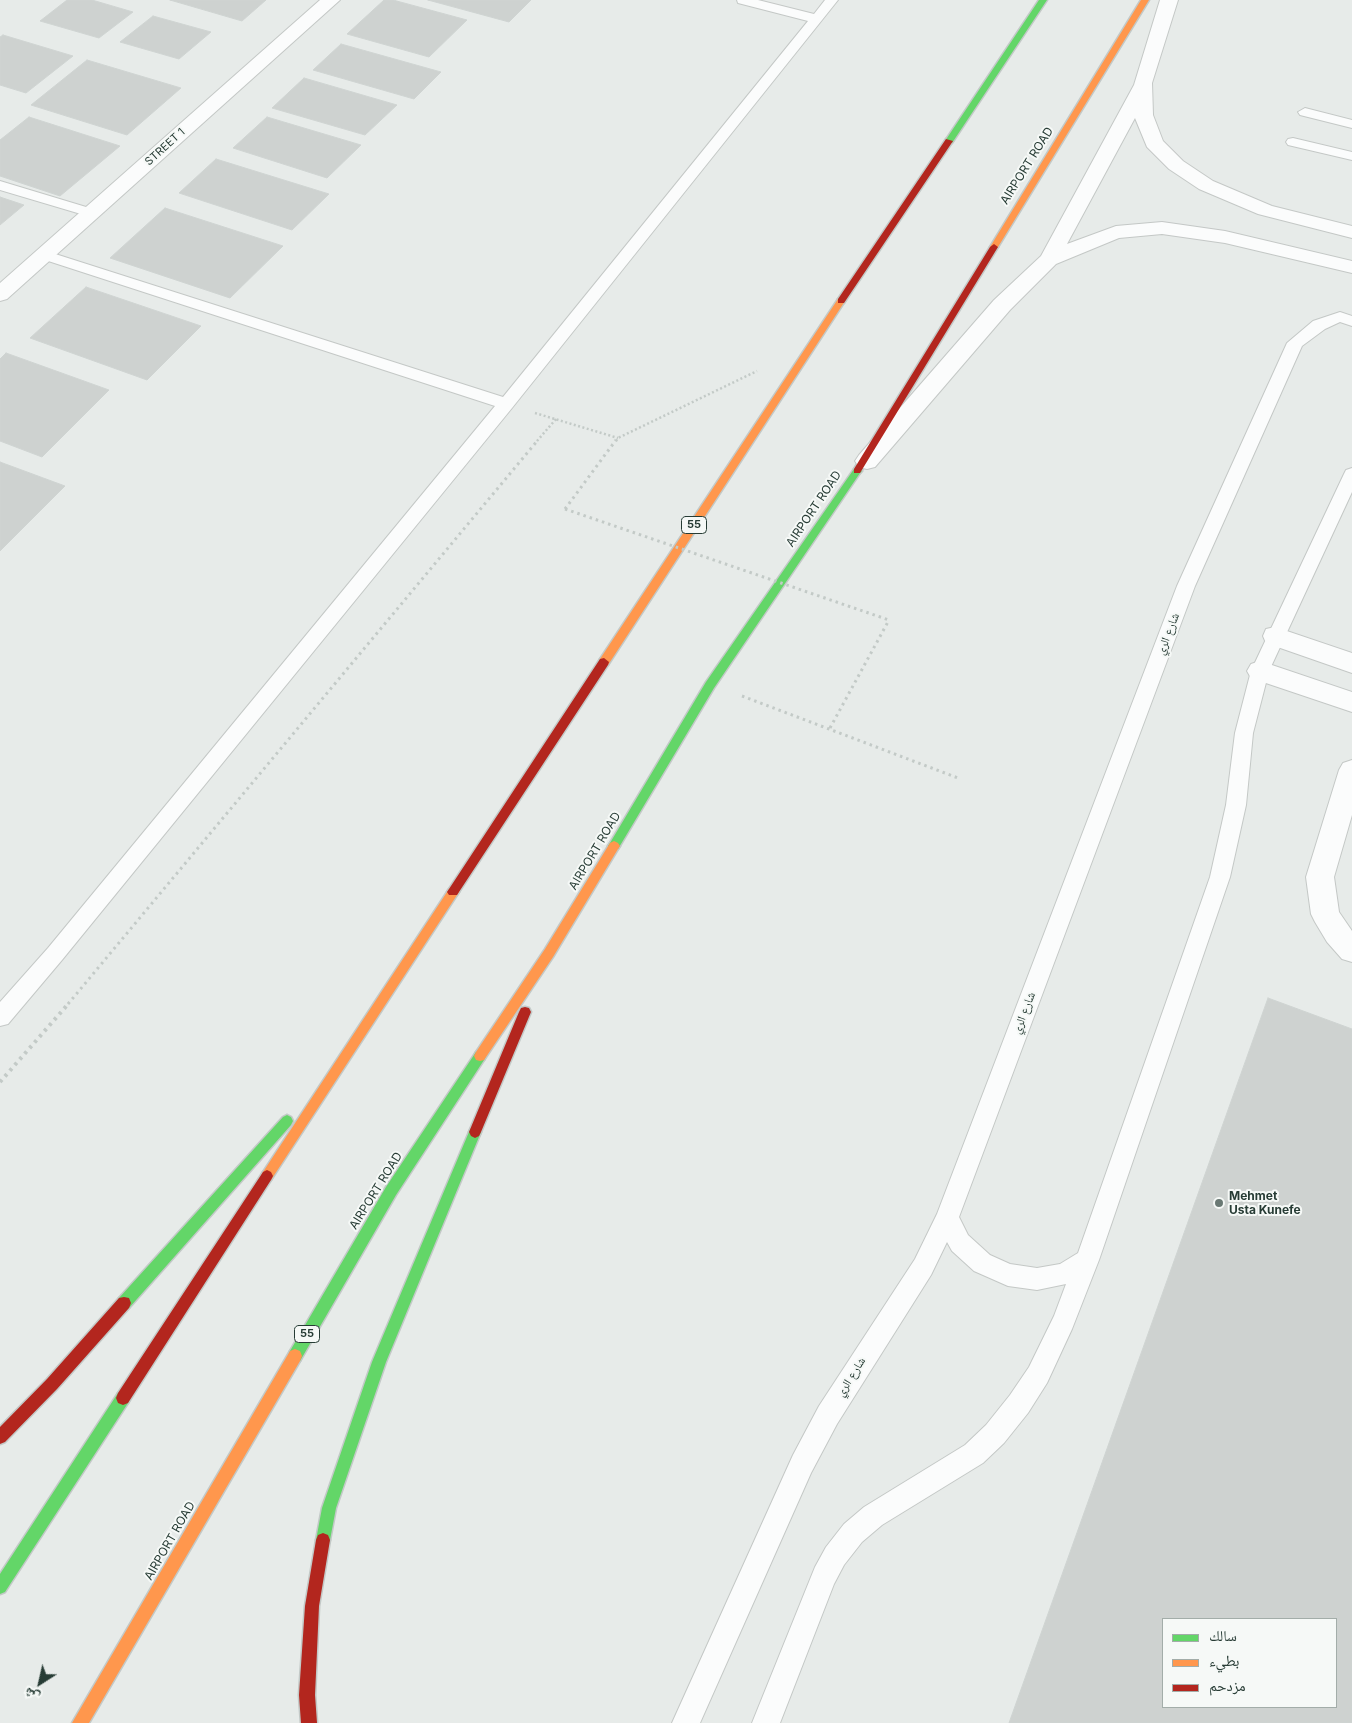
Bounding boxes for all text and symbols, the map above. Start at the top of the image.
street label: AIRPORT ROAD [997,125,1057,207]
street label: STREET 1 [142,126,188,168]
street label: AIRPORT ROAD [783,468,845,550]
road number: 55 [682,516,706,534]
street label: شارع الري [1153,611,1183,657]
street label: AIRPORT ROAD [566,809,624,893]
street label: شارع الري [1009,990,1039,1036]
street label: AIRPORT ROAD [346,1150,406,1232]
place label: Mehmet Usta Kunefe [1229,1189,1301,1217]
marker: Mehmet Usta Kunefe [1213,1197,1225,1209]
road number: 55 [294,1326,320,1342]
street label: شارع الري [833,1355,869,1399]
street label: AIRPORT ROAD [142,1499,198,1583]
legend [1162,1618,1337,1708]
text: سالك [1209,1626,1237,1645]
text: بطيء [1209,1651,1239,1670]
north arrow [15,1658,65,1708]
text: مزدحم [1209,1676,1246,1695]
text: ش [20,1684,42,1707]

